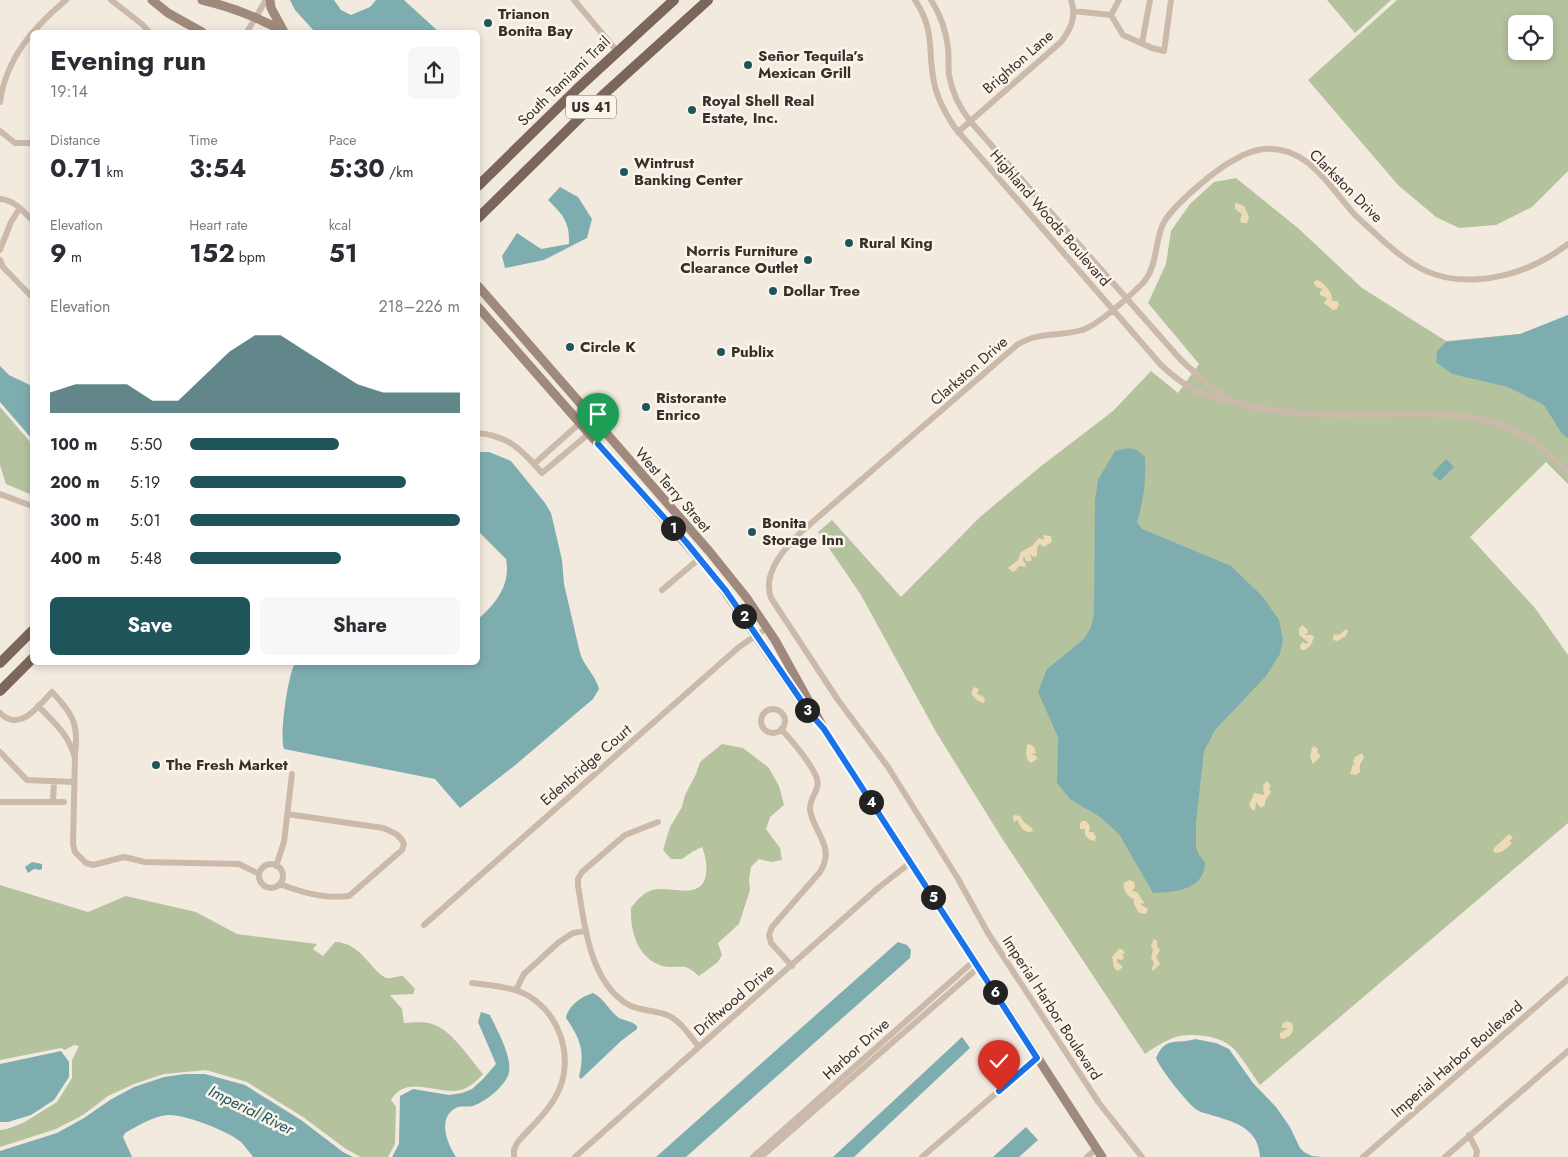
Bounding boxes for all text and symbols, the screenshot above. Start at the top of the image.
place label: Trianon Bonita Bay [498,3,573,42]
map controls [1508,15,1553,60]
button: locate [1508,15,1553,60]
marker: Trianon Bonita Bay [482,17,494,29]
street label: Brighton Lane [978,25,1058,99]
street label: South Tamiami Trail [513,31,615,131]
text: Evening run [50,40,206,81]
place label: Señor Tequila’s Mexican Grill [758,45,864,84]
button: share [408,47,460,99]
marker: Señor Tequila’s Mexican Grill [742,59,754,71]
text: 19:14 [50,80,88,103]
place label: Royal Shell Real Estate, Inc. [702,90,814,129]
road number: US 41 [566,95,616,118]
marker: Royal Shell Real Estate, Inc. [686,104,698,116]
text: Distance [50,130,100,150]
text: Time [189,130,218,150]
text: Pace [329,130,357,150]
street label: Clarkston Drive [1304,144,1388,228]
street label: Highland Woods Boulevard [984,145,1116,291]
text: 0.71 [50,150,102,186]
text: 3:54 [189,150,246,186]
text: 5:30 [329,150,385,186]
place label: Wintrust Banking Center [634,152,744,191]
text: km [102,162,124,182]
text: /km [385,162,413,182]
marker: Wintrust Banking Center [618,166,630,178]
text: Elevation [50,215,103,235]
text: Heart rate [189,215,248,235]
text: kcal [329,215,351,235]
place label: Rural King [859,232,933,254]
text: 9 [50,235,67,271]
text: 152 [189,235,235,271]
text: 51 [329,235,358,271]
marker: Rural King [843,237,855,249]
place label: Norris Furniture Clearance Outlet [680,240,798,279]
text: m [67,247,82,267]
text: bpm [235,247,266,267]
marker: Norris Furniture Clearance Outlet [802,254,814,266]
place label: Dollar Tree [783,280,860,302]
marker: Dollar Tree [767,285,779,297]
text: Elevation [50,295,110,318]
text: 218–226 m [378,295,460,318]
street label: Clarkston Drive [925,331,1013,411]
place label: Circle K [580,336,636,358]
marker: Circle K [564,341,576,353]
place label: Publix [731,341,774,363]
marker: Publix [715,346,727,358]
place label: Ristorante Enrico [656,387,727,426]
pin [577,393,619,444]
icon: arrive [584,400,612,428]
marker: Ristorante Enrico [640,401,652,413]
text: 100 m [50,433,97,456]
text: 5:50 [130,433,162,456]
street label: West Terry Street [630,443,716,538]
text: 200 m [50,471,100,494]
text: 5:19 [130,471,160,494]
text: 300 m [50,509,99,532]
text: 5:01 [130,509,161,532]
place label: Bonita Storage Inn [762,512,844,551]
pin: 1 [660,516,686,540]
text: 1 [670,518,677,538]
marker: Bonita Storage Inn [746,526,758,538]
text: 400 m [50,547,100,570]
text: 5:48 [130,547,162,570]
button: Save [50,597,250,655]
button: Share [260,597,460,655]
pin: 2 [732,604,756,628]
text: 2 [740,606,749,626]
pin: 3 [794,698,820,722]
text: 3 [803,700,812,720]
street label: Edenbridge Court [536,719,637,811]
place label: The Fresh Market [166,754,288,776]
marker: The Fresh Market [150,759,162,771]
pin: 4 [858,790,884,814]
text: 4 [867,792,876,812]
pin: 5 [920,884,946,910]
text: 5 [929,887,938,907]
street label: Imperial Harbor Boulevard [997,931,1107,1085]
street label: Driftwood Drive [689,959,779,1041]
pin: 6 [982,980,1008,1004]
text: 6 [991,982,1000,1002]
street label: Imperial Harbor Boulevard [1386,996,1528,1122]
street label: Harbor Drive [818,1013,894,1085]
pin [978,1040,1020,1091]
icon: check [985,1047,1013,1075]
water label: Imperial River [205,1079,299,1141]

